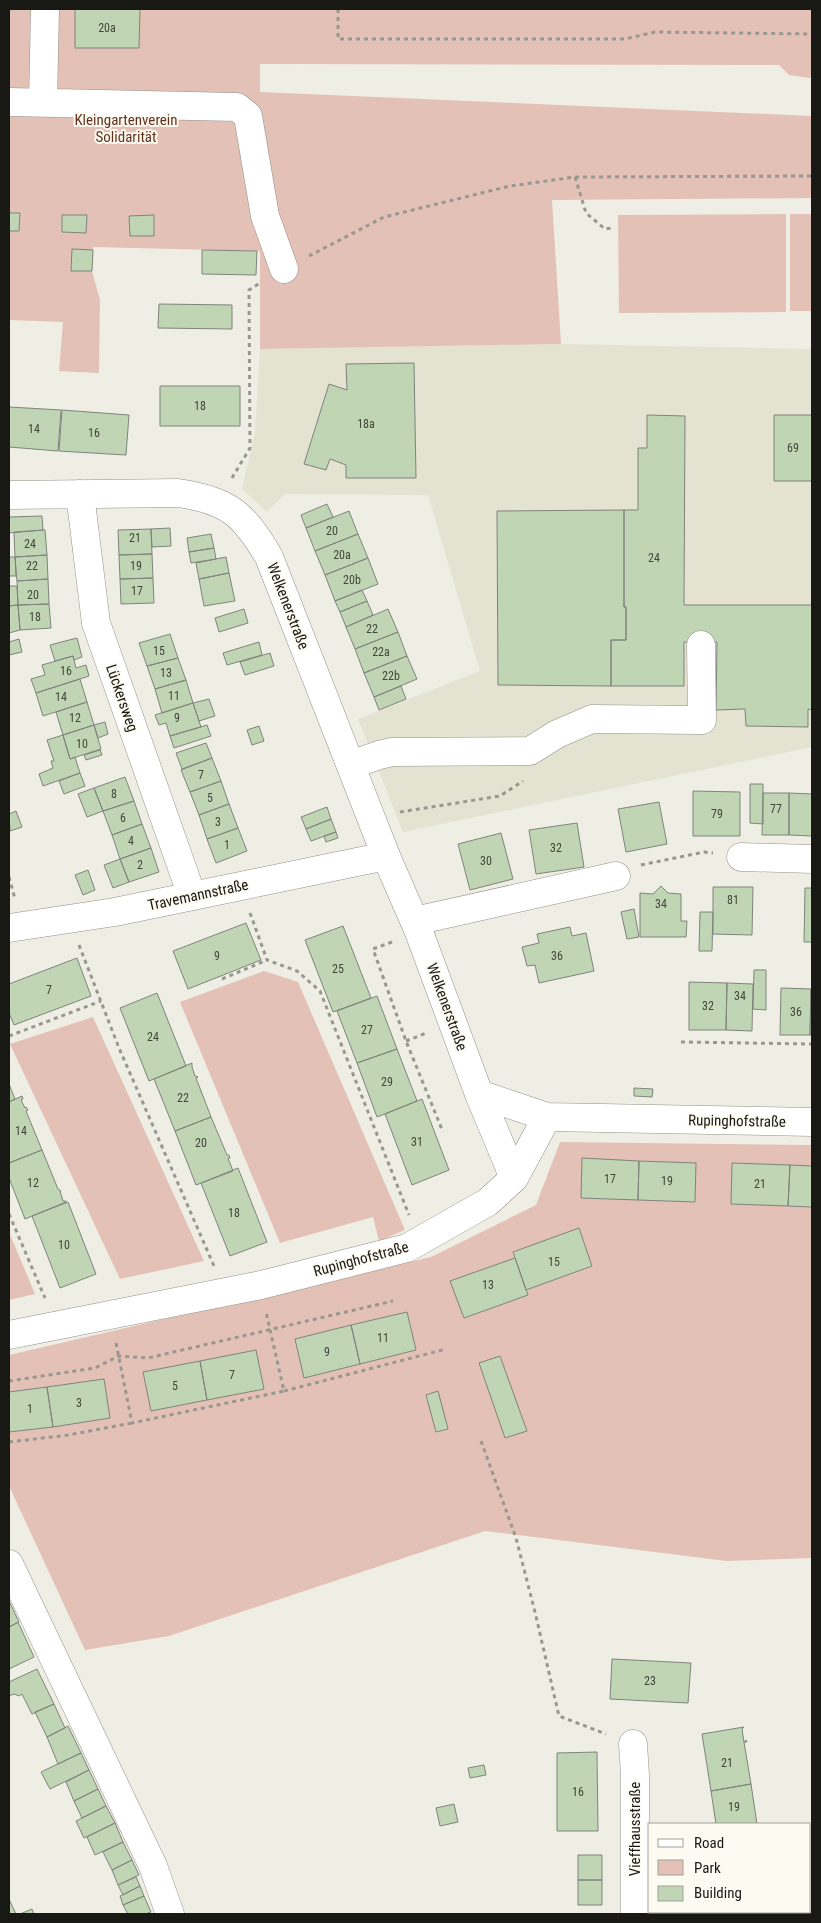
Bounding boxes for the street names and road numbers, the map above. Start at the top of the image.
street label: Welkenerstraße [263,560,313,652]
street label: Lückersweg [102,662,142,734]
street label: Travemannstraße [146,876,250,914]
street label: Welkenerstraße [423,961,471,1053]
street label: Rupinghofstraße [688,1111,786,1131]
street label: Rupinghofstraße [311,1238,411,1280]
street label: Vieffhausstraße [626,1782,644,1876]

